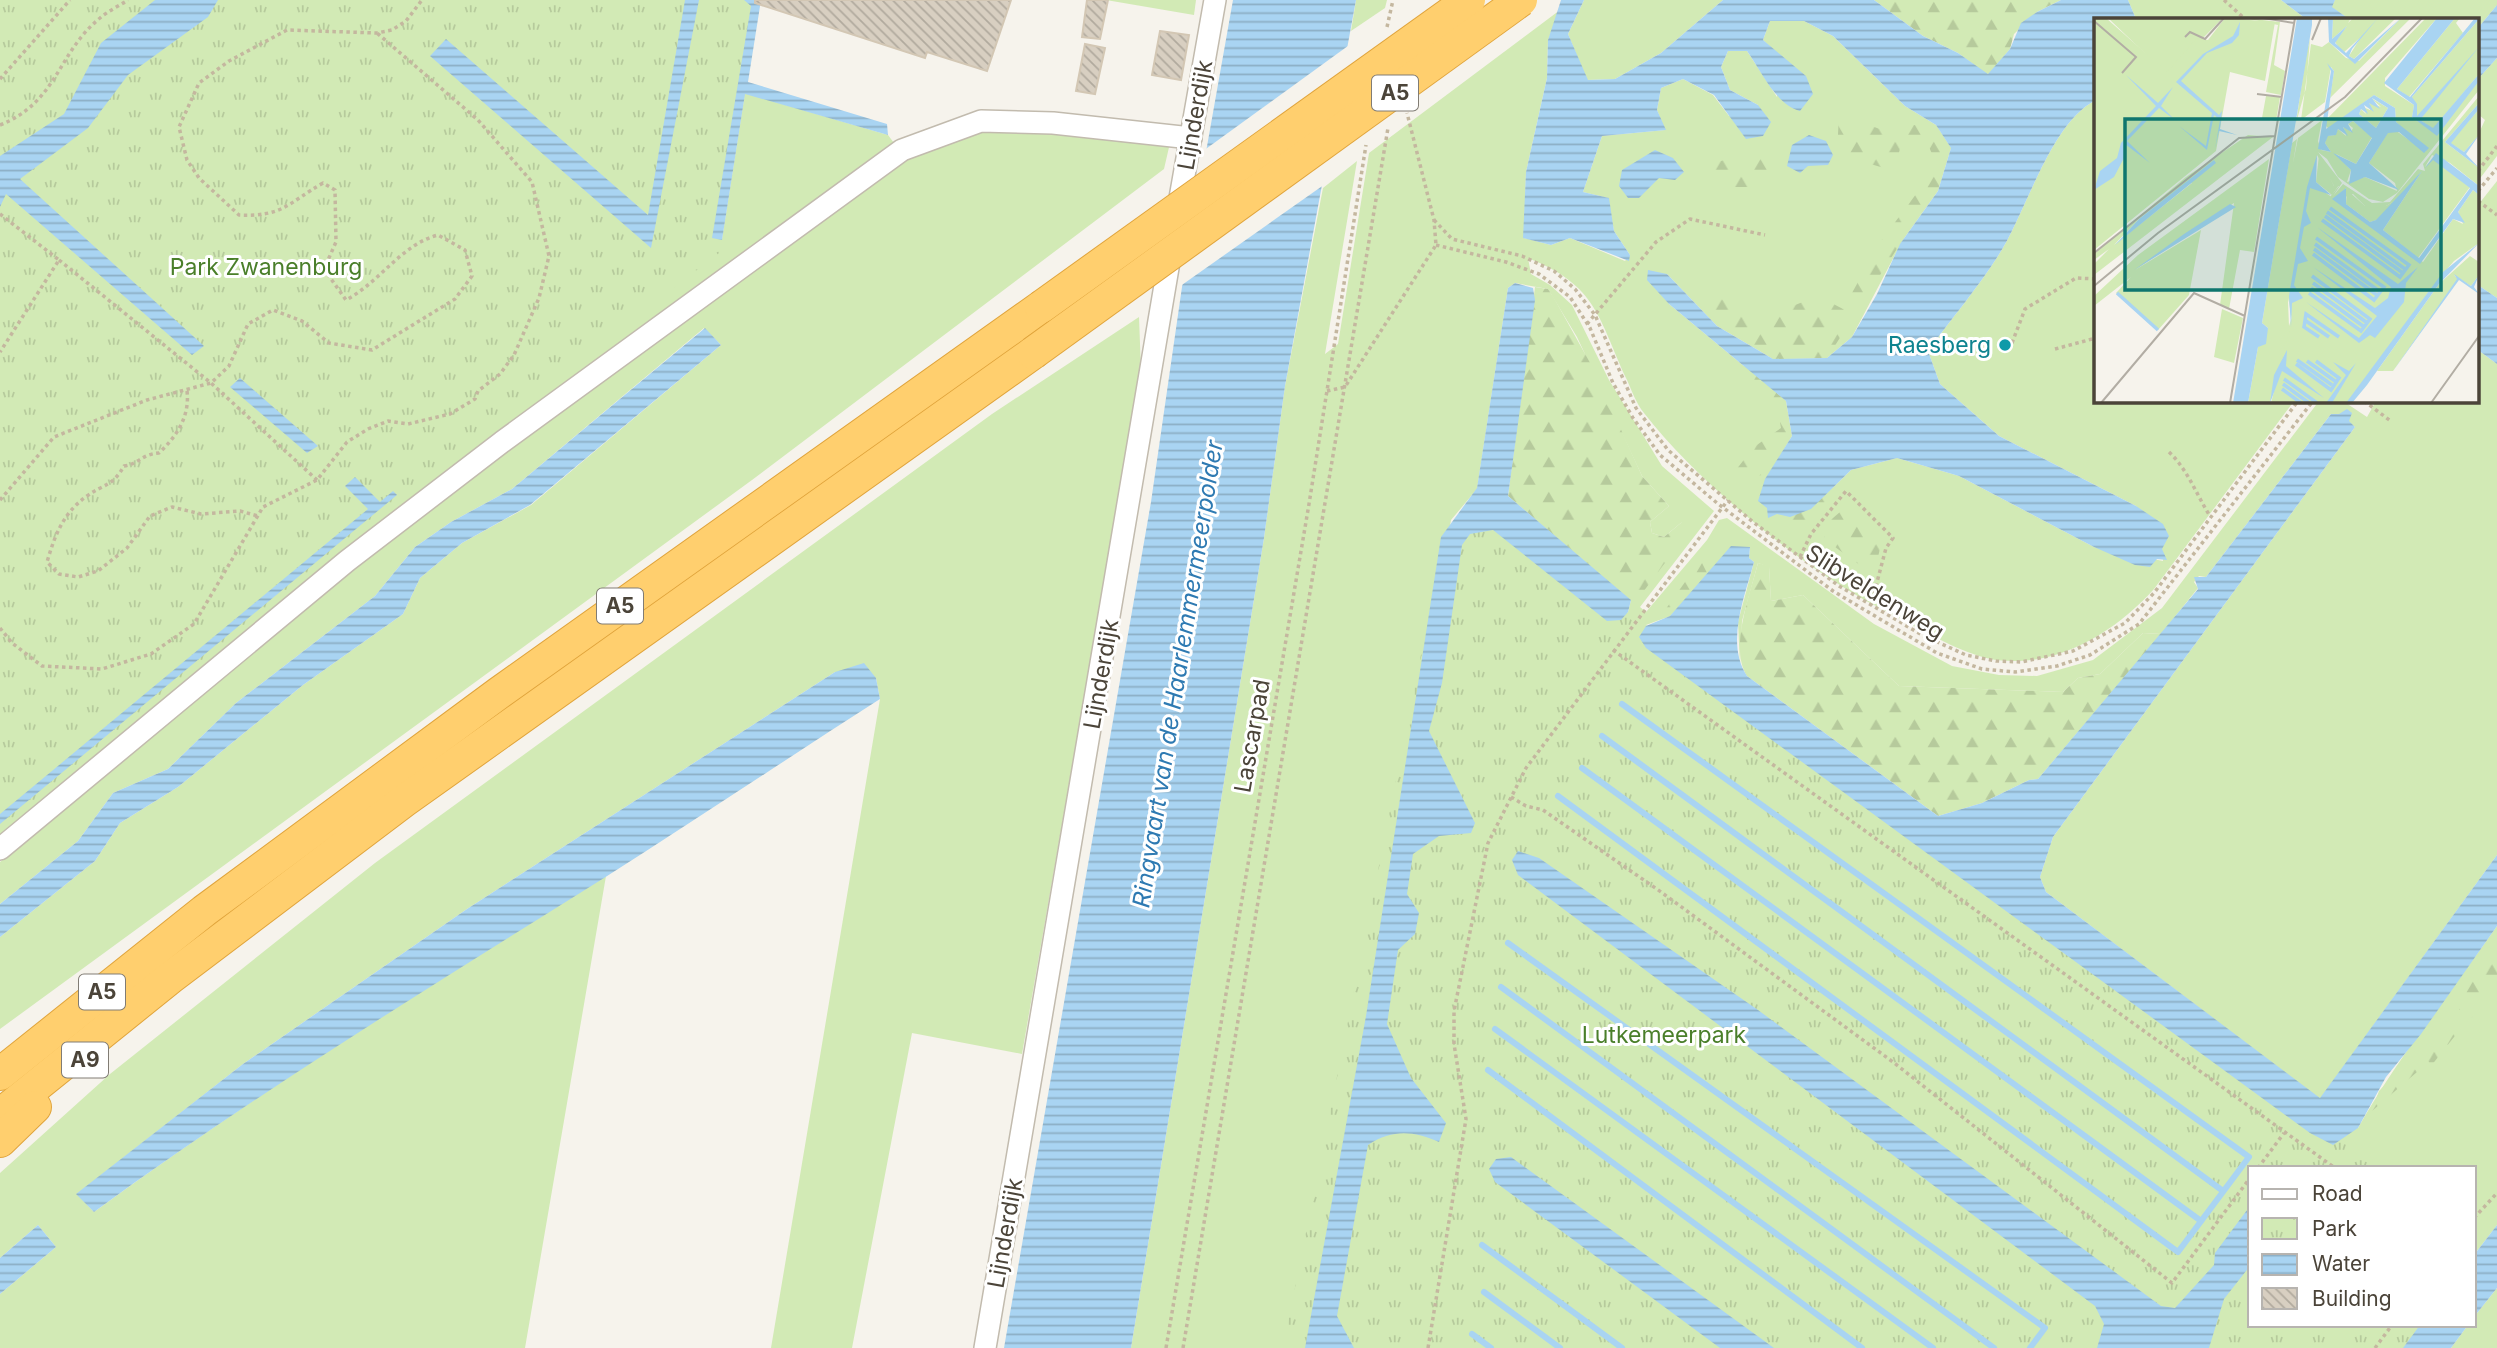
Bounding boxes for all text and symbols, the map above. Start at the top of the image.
inset map [2094,18,2480,402]
street label: Lijnderdijk [1172,57,1219,172]
road number: A5 [1372,76,1418,110]
park label: Park Zwanenburg [170,253,362,281]
place label: Raesberg [1888,331,1991,359]
marker: Raesberg [1997,337,2013,353]
water label: Ringvaart van de Haarlemmermeerpolder [1126,437,1229,910]
street label: Slibveldenweg [1801,538,1949,646]
road number: A5 [597,588,643,624]
street label: Lijnderdijk [1078,616,1125,731]
street label: Lascarpad [1228,677,1276,795]
road number: A5 [79,974,125,1010]
park label: Lutkemeerpark [1582,1021,1747,1049]
road number: A9 [62,1042,108,1078]
legend [2248,1166,2476,1327]
street label: Lijnderdijk [982,1175,1029,1290]
text: Road [2312,1181,2363,1206]
text: Park [2312,1216,2357,1241]
text: Water [2312,1251,2370,1276]
text: Building [2312,1286,2392,1311]

